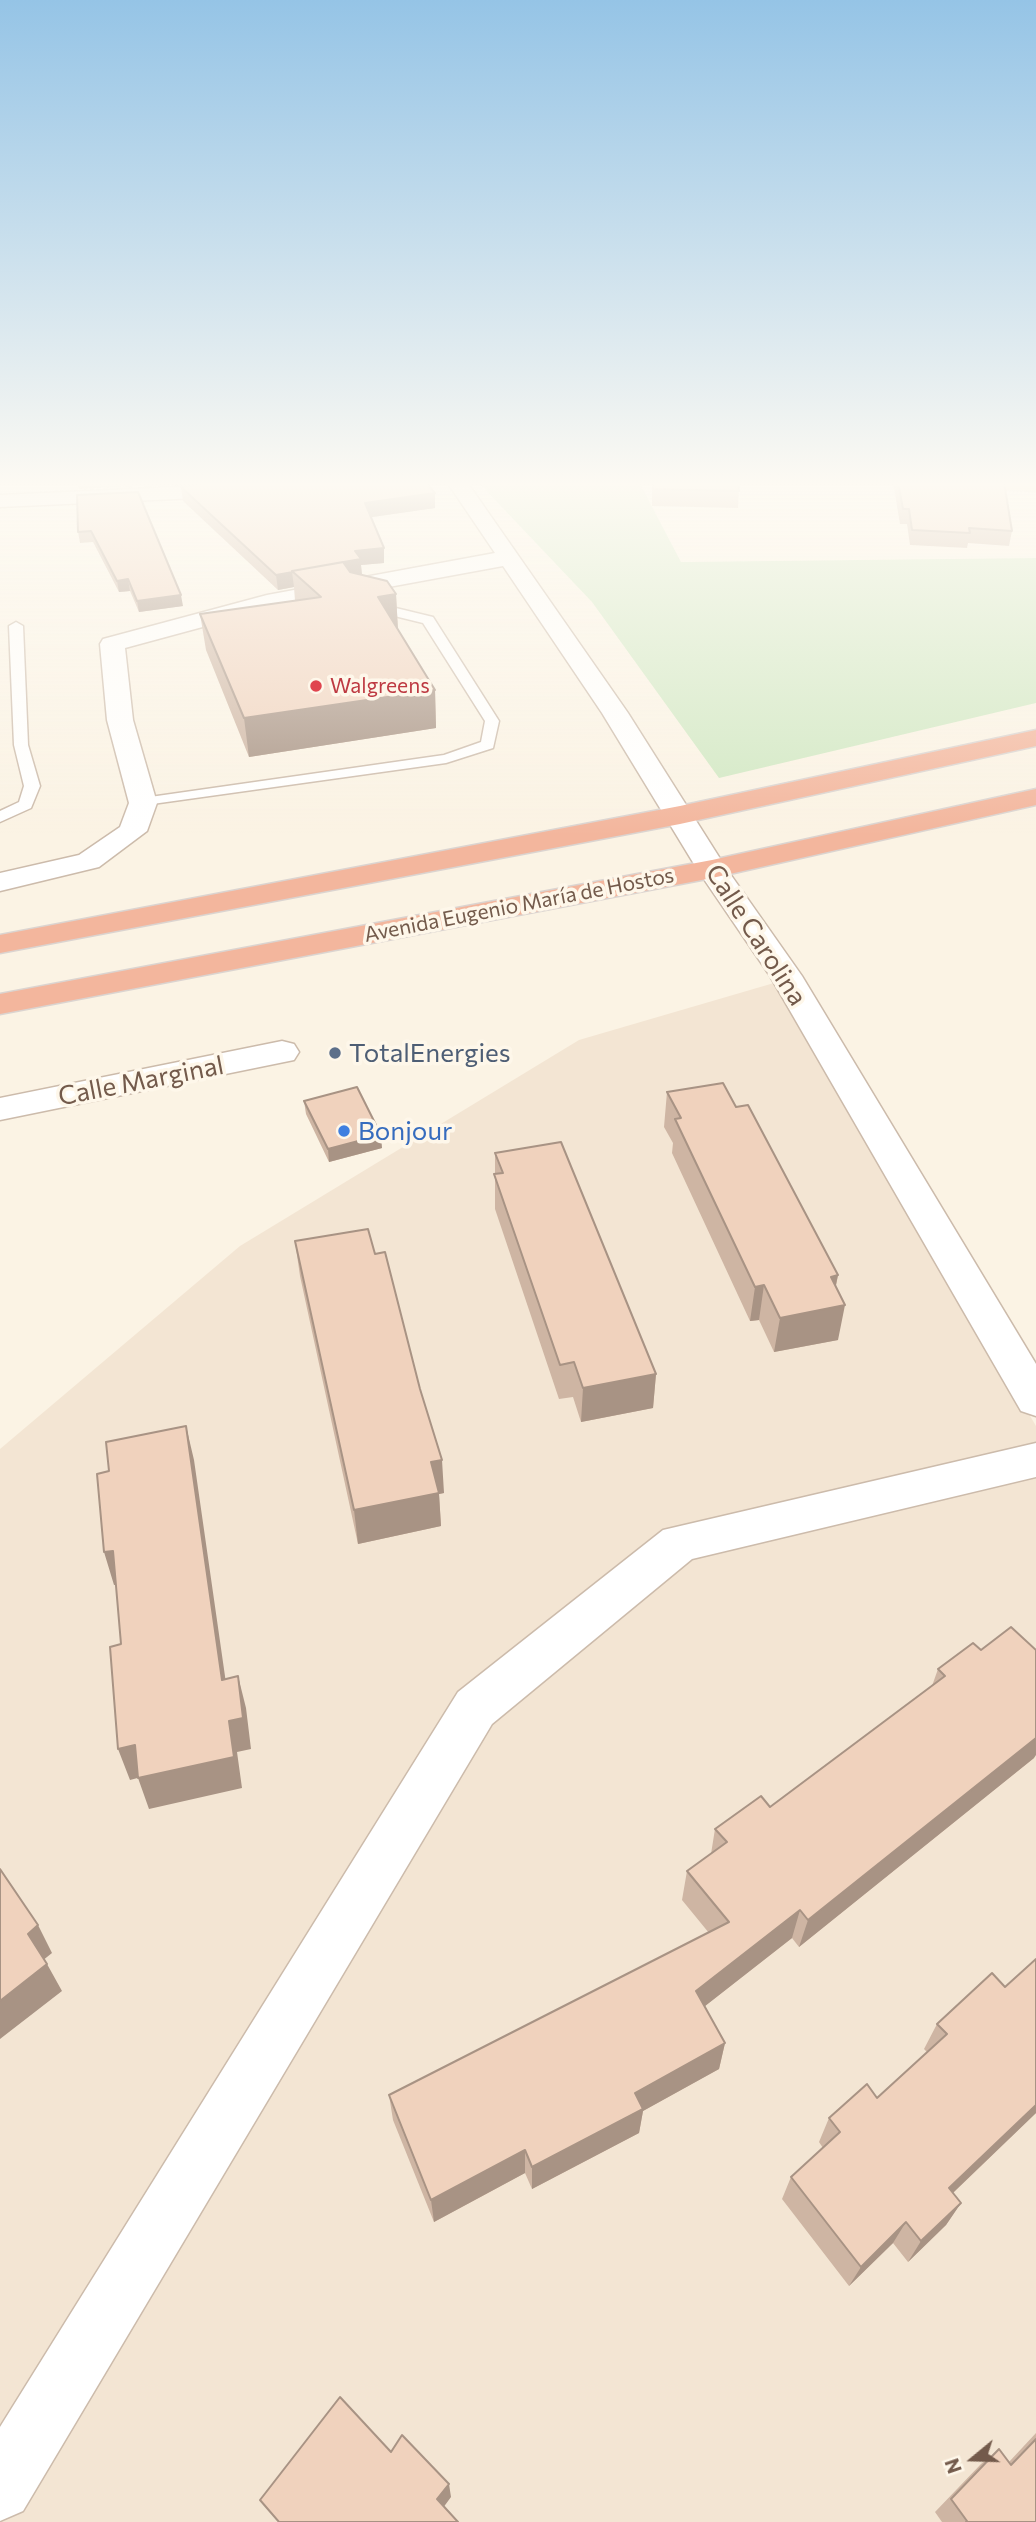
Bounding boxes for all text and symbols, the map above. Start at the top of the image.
place label: Walgreens [330,673,430,699]
marker: Walgreens [308,678,324,694]
street label: Calle Carolina [699,859,813,1011]
street label: Avenida Eugenio María de Hostos [362,863,676,947]
place label: TotalEnergies [349,1037,511,1069]
marker: TotalEnergies [327,1045,343,1061]
street label: Calle Marginal [56,1050,226,1112]
place label: Bonjour [358,1115,452,1147]
marker: Bonjour [336,1123,352,1139]
north arrow [938,2424,1008,2494]
text: N [939,2456,966,2476]

